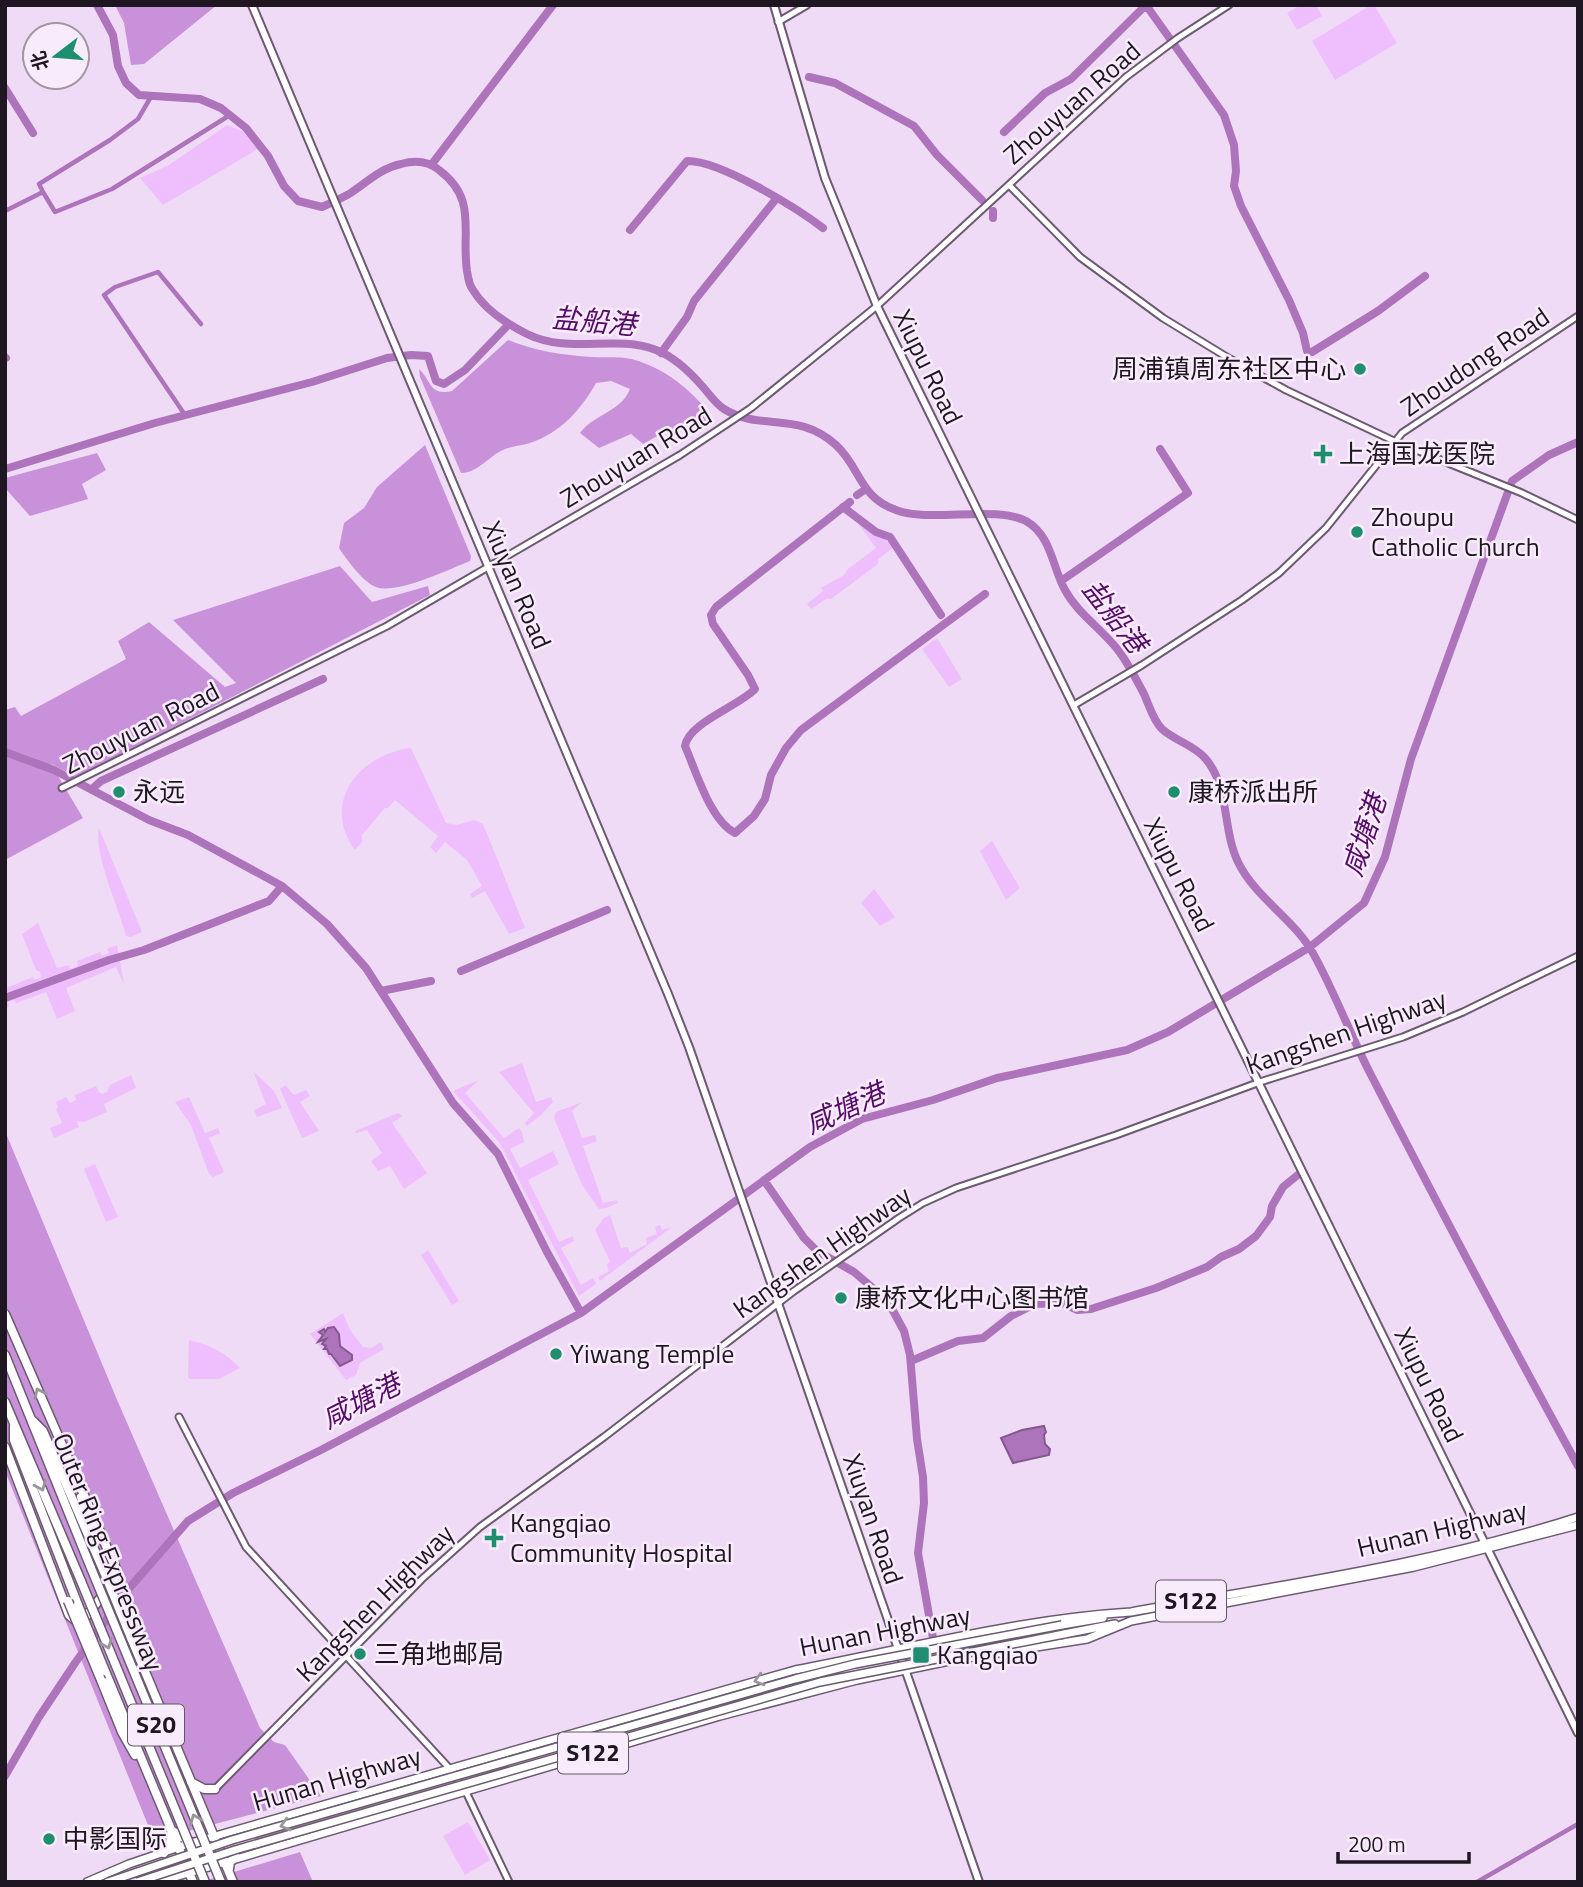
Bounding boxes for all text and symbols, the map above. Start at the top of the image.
north arrow [21,21,91,91]
street label: Zhouyuan Road [994,32,1149,173]
text: 北 [23,48,56,74]
water label: 盐船港 [550,295,642,346]
street label: Zhoudong Road [1392,297,1557,426]
street label: Xiupu Road [884,303,973,431]
place label: 周浦镇周东社区中心 [1112,349,1346,388]
marker: 周浦镇周东社区中心 [1352,361,1368,377]
street label: Zhouyuan Road [552,396,719,517]
place label: 上海国龙医院 [1339,434,1495,473]
marker: 上海国龙医院 [1313,444,1333,464]
place label: Zhoupu Catholic Church [1371,497,1540,566]
street label: Xiuyan Road [473,515,562,655]
marker: Zhoupu Catholic Church [1349,524,1365,540]
water label: 盐船港 [1073,569,1161,665]
street label: Zhouyuan Road [56,671,226,784]
place label: 永远 [133,772,185,811]
place label: 康桥派出所 [1188,772,1318,811]
marker: 永远 [111,784,127,800]
marker: 康桥派出所 [1166,784,1182,800]
water label: 咸塘港 [1330,784,1398,881]
street label: Xiupu Road [1134,811,1225,939]
street label: Kangshen Highway [1240,979,1451,1084]
water label: 咸塘港 [798,1069,896,1144]
street label: Kangshen Highway [725,1176,919,1328]
place label: 康桥文化中心图书馆 [855,1278,1089,1317]
marker: 康桥文化中心图书馆 [833,1290,849,1306]
street label: Xiupu Road [1385,1321,1474,1449]
place label: Yiwang Temple [570,1334,734,1373]
marker: Yiwang Temple [548,1346,564,1362]
water label: 咸塘港 [314,1361,412,1439]
one-way arrow [33,1387,47,1400]
street label: Outer Ring Expressway [43,1427,174,1677]
street label: Xiuyan Road [833,1449,914,1589]
one-way arrow [33,1479,47,1491]
street label: Hunan Highway [1353,1490,1531,1567]
place label: Kangqiao Community Hospital [510,1503,733,1572]
street label: Kangshen Highway [287,1515,463,1691]
marker: Kangqiao Community Hospital [484,1528,504,1548]
road number: S122 [1156,1581,1226,1622]
street label: Hunan Highway [796,1595,974,1666]
place label: 三角地邮局 [374,1634,504,1673]
place label: Kangqiao [937,1635,1038,1674]
one-way arrow [99,1638,113,1650]
marker: Kangqiao [911,1645,931,1665]
marker: 三角地邮局 [352,1646,368,1662]
one-way arrow [753,1672,765,1686]
road number: S20 [128,1704,184,1745]
road number: S122 [558,1732,628,1773]
street label: Hunan Highway [248,1736,426,1821]
one-way arrow [189,1813,203,1825]
one-way arrow [279,1817,291,1832]
place label: 中影国际 [63,1819,167,1858]
scale bar [1338,1820,1469,1864]
text: 200 m [1348,1828,1405,1860]
marker: 中影国际 [41,1831,57,1847]

